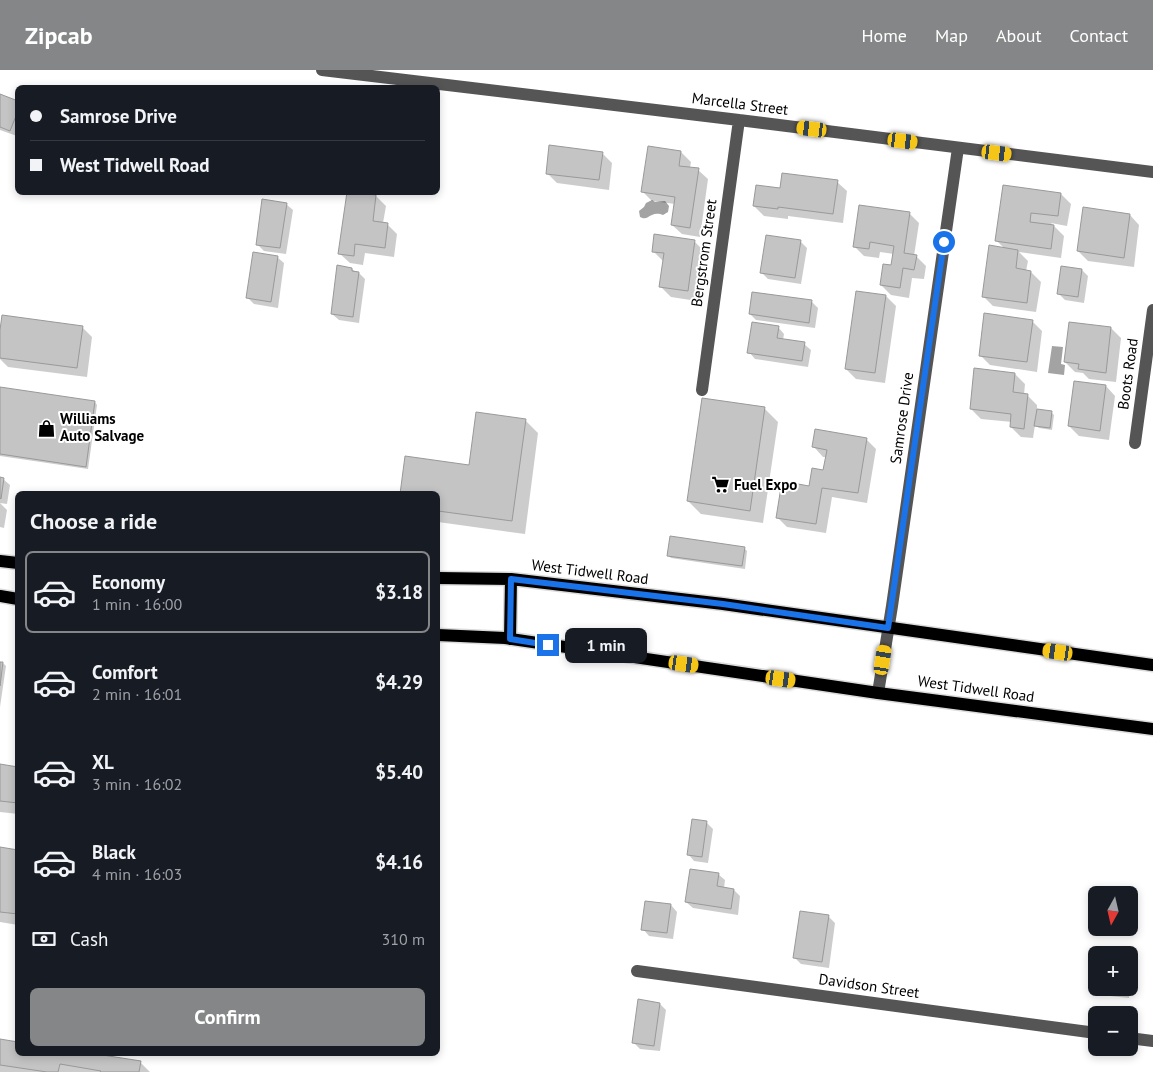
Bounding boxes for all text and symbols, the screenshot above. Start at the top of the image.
text: Zipcab [25,20,93,51]
text: Home [861,24,907,47]
text: Map [935,24,968,47]
text: About [996,24,1042,47]
text: Contact [1070,24,1128,47]
street label: Marcella Street [691,88,789,119]
text: Samrose Drive [60,104,177,128]
car [796,120,827,138]
car [887,132,918,150]
car [981,144,1012,162]
text: West Tidwell Road [60,153,210,177]
street label: Bergstrom Street [687,198,720,308]
route start [933,231,955,253]
street label: Boots Road [1113,337,1142,411]
street label: Samrose Drive [886,371,917,465]
place label: Williams Auto Salvage [60,409,145,445]
shop icon: Williams Auto Salvage [36,418,56,438]
supermarket icon: Fuel Expo [710,475,730,495]
place label: Fuel Expo [734,475,797,494]
text: Choose a ride [30,507,157,535]
street label: West Tidwell Road [530,555,650,588]
icon: car [32,570,77,615]
text: Economy [92,570,165,594]
text: $3.18 [375,580,423,604]
text: 1 min · 16:00 [92,594,182,614]
callout: 1 min [566,628,648,662]
route end [537,634,559,656]
text: 1 min [586,635,626,655]
car [1042,642,1073,662]
car [873,644,892,676]
car [668,654,699,674]
icon: car [32,660,77,705]
text: Comfort [92,660,158,684]
car [765,669,796,689]
text: $4.29 [375,670,423,694]
street label: West Tidwell Road [916,671,1036,706]
text: 2 min · 16:01 [92,684,182,704]
icon: car [32,750,77,795]
text: XL [92,750,114,774]
text: $5.40 [375,760,423,784]
text: 3 min · 16:02 [92,774,182,794]
icon: car [32,840,77,885]
text: Black [92,840,136,864]
text: $4.16 [375,850,423,874]
text: 4 min · 16:03 [92,864,182,884]
north arrow [1088,886,1138,936]
map controls [1088,886,1138,1056]
icon: cash [30,925,58,953]
text: Cash [70,927,108,951]
text: 310 m [382,929,425,949]
button: + [1088,946,1138,996]
street label: Davidson Street [818,969,921,1002]
button: Confirm [30,988,425,1046]
button: − [1088,1006,1138,1056]

